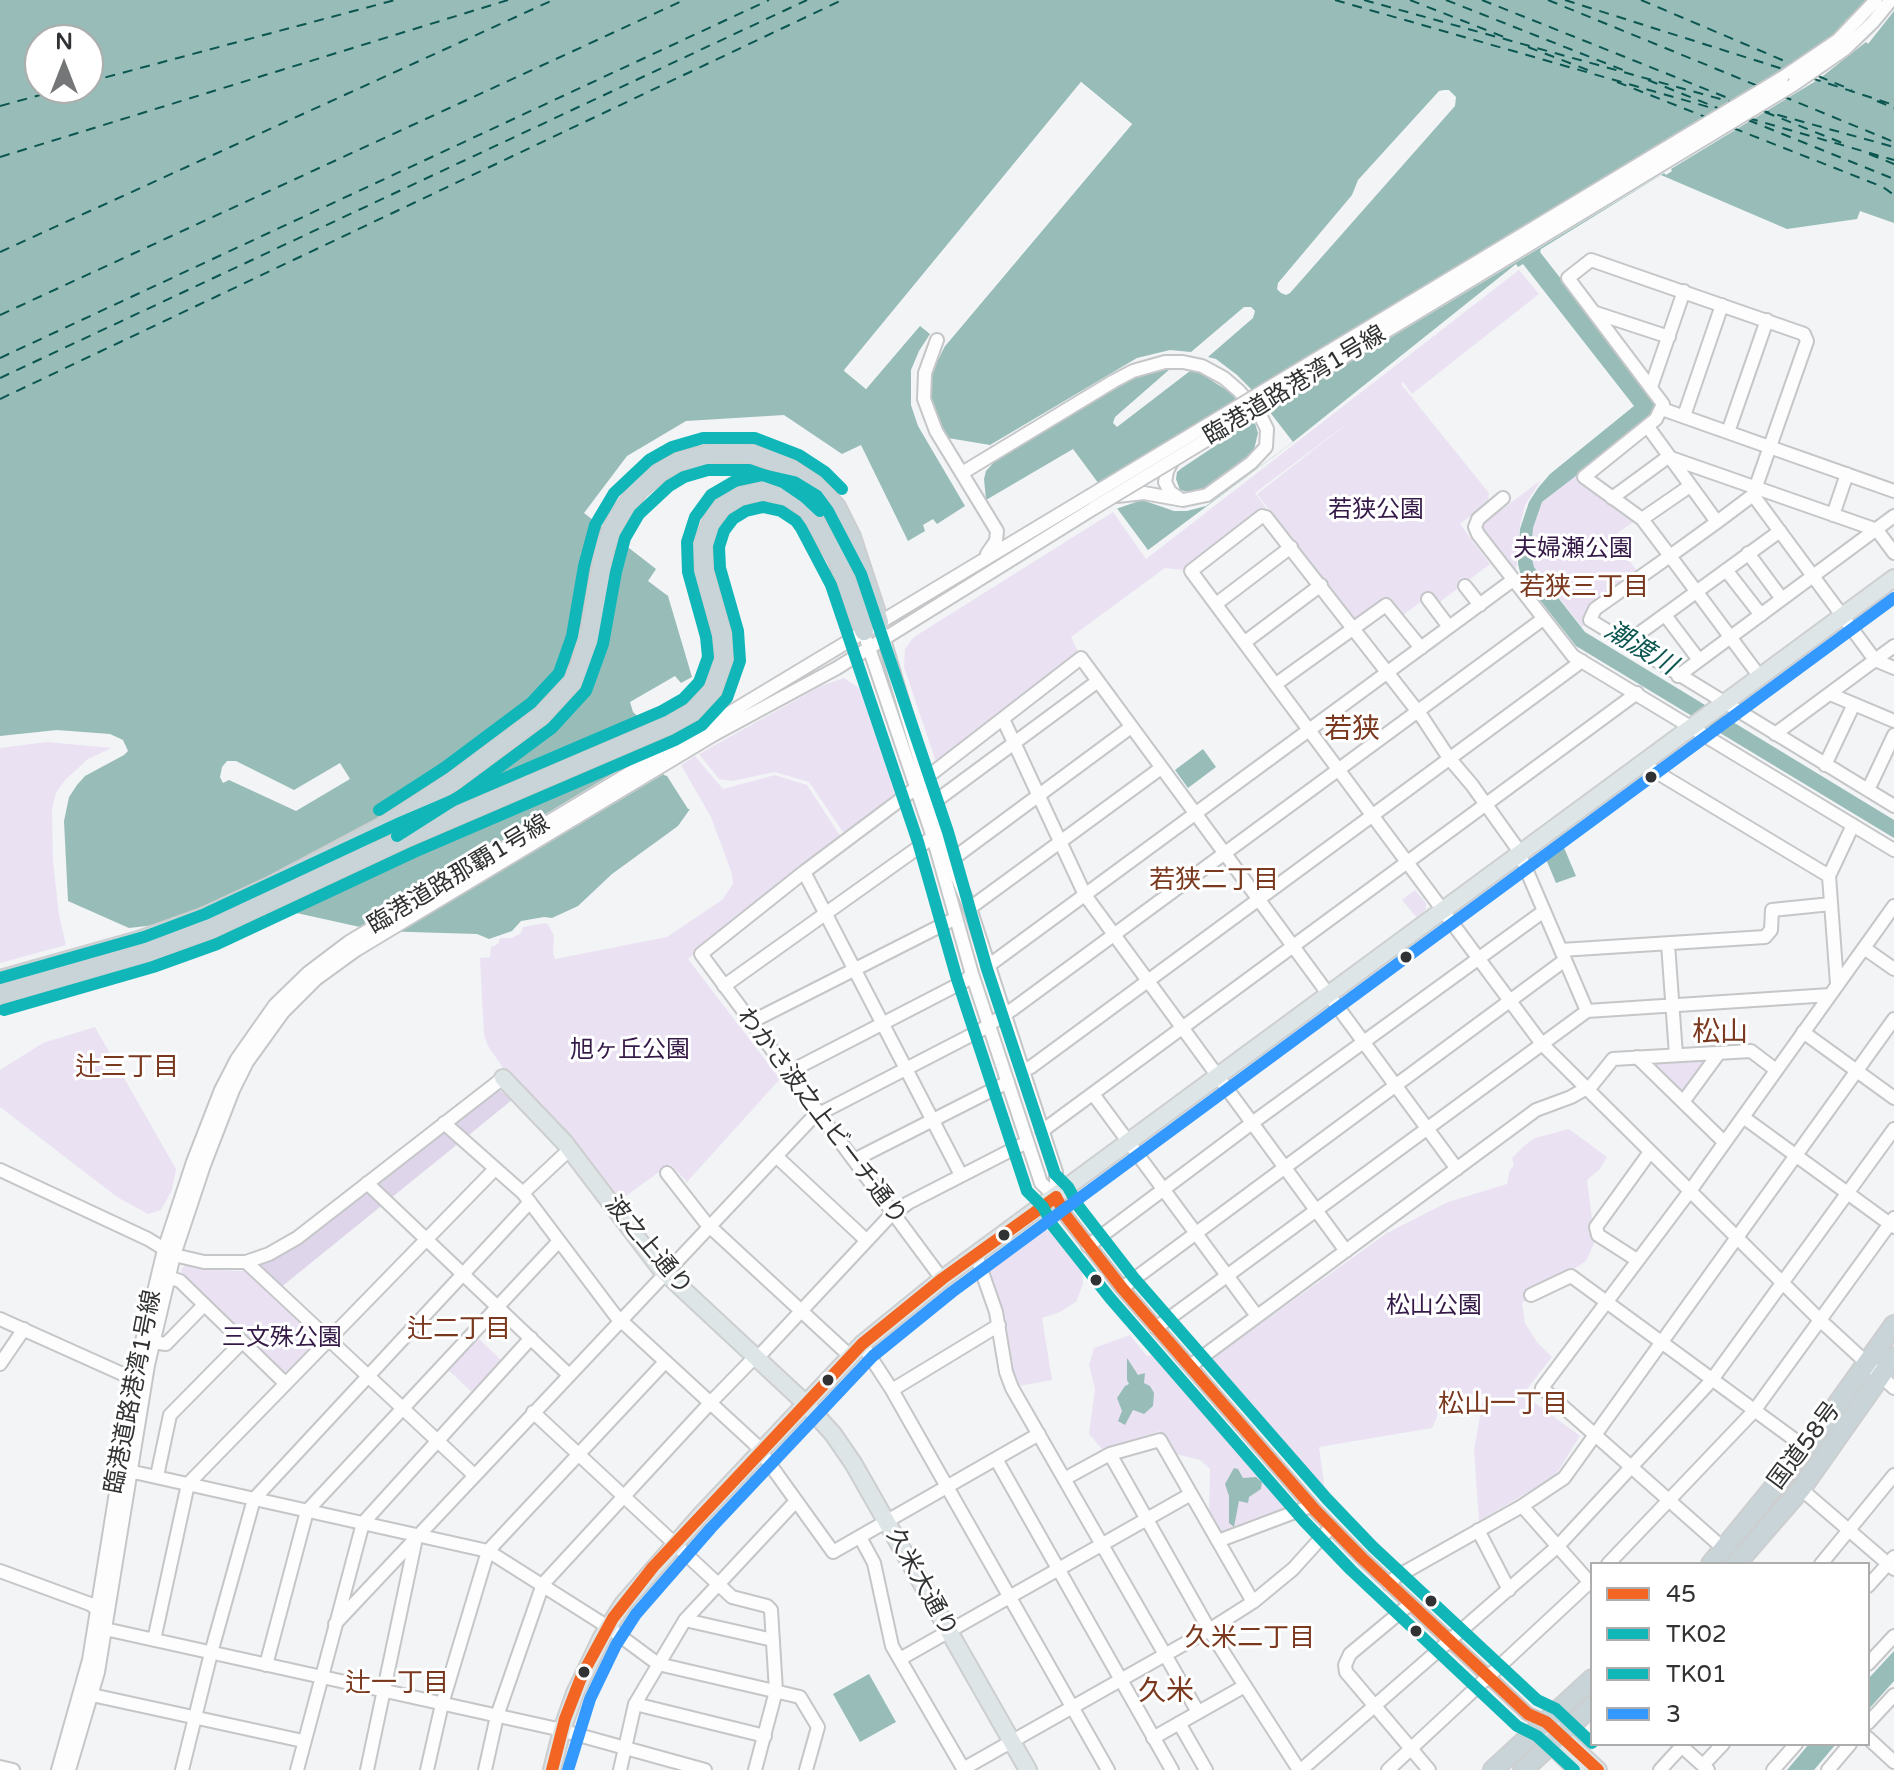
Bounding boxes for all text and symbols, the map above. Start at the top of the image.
north arrow [24,24,104,104]
text: N [55,29,73,55]
street label: 臨港道路港湾1号線 [1199,320,1391,452]
park label: 若狭公園 [1328,497,1424,525]
park label: 夫婦瀬公園 [1513,536,1633,564]
district label: 若狭三丁目 [1519,572,1649,604]
water label: 潮渡川 [1599,616,1681,682]
district label: 若狭 [1324,714,1380,748]
unlabelled marker [1643,769,1659,785]
street label: 臨港道路那覇1号線 [363,809,555,941]
district label: 若狭二丁目 [1149,865,1279,897]
unlabelled marker [1398,949,1414,965]
street label: わかさ波之上ビーチ通り [730,1003,912,1231]
district label: 松山 [1692,1017,1748,1051]
park label: 旭ヶ丘公園 [570,1037,690,1065]
district label: 辻三丁目 [75,1052,179,1084]
street label: 波之上通り [598,1191,698,1301]
unlabelled marker [996,1227,1012,1243]
unlabelled marker [1088,1272,1104,1288]
street label: 臨港道路港湾1号線 [100,1288,168,1496]
park label: 松山公園 [1386,1293,1482,1321]
district label: 辻二丁目 [407,1314,511,1346]
park label: 三文殊公園 [222,1325,342,1353]
unlabelled marker [820,1372,836,1388]
district label: 松山一丁目 [1438,1389,1568,1421]
street label: 国道58号 [1763,1397,1847,1495]
street label: 久米大通り [879,1524,963,1642]
legend [1590,1562,1870,1746]
text: 45 [1666,1580,1696,1609]
unlabelled marker [1423,1593,1439,1609]
text: TK02 [1666,1620,1727,1649]
district label: 久米二丁目 [1185,1623,1315,1655]
unlabelled marker [1408,1623,1424,1639]
text: TK01 [1666,1660,1727,1689]
unlabelled marker [576,1664,592,1680]
district label: 辻一丁目 [345,1668,449,1700]
district label: 久米 [1138,1676,1194,1710]
text: 3 [1666,1700,1681,1729]

